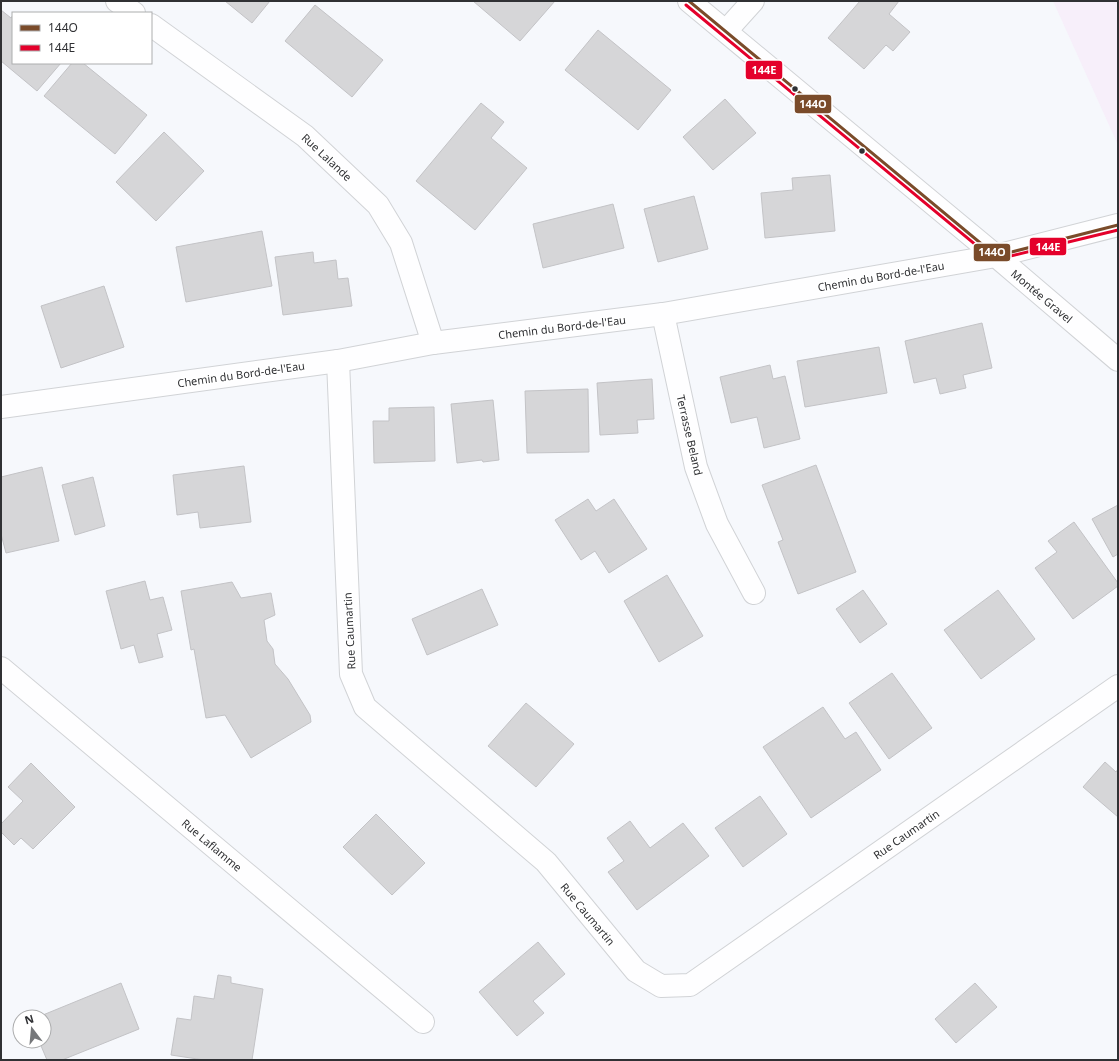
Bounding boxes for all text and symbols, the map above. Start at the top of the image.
legend [12,12,152,64]
text: 144O [48,19,78,36]
text: 144E [48,39,75,56]
line badge: 144E [745,60,783,80]
text: 144E [751,62,777,77]
unlabelled marker [790,84,800,94]
line badge: 144O [794,94,832,114]
text: 144O [799,96,827,111]
street label: Rue Lalande [299,130,355,184]
unlabelled marker [857,146,867,156]
line badge: 144E [1029,237,1067,256]
text: 144E [1035,239,1061,254]
line badge: 144O [973,243,1011,262]
text: 144O [978,244,1006,259]
street label: Chemin du Bord-de-l'Eau [816,257,946,295]
street label: Montée Gravel [1008,266,1076,326]
street label: Chemin du Bord-de-l'Eau [497,312,627,342]
street label: Chemin du Bord-de-l'Eau [176,358,306,390]
street label: Terrasse Beland [673,393,707,477]
street label: Rue Caumartin [339,592,359,670]
street label: Rue Caumartin [870,806,942,862]
street label: Rue Laflamme [179,815,245,875]
street label: Rue Caumartin [557,880,619,948]
north arrow [12,1009,52,1049]
text: N [23,1010,35,1027]

